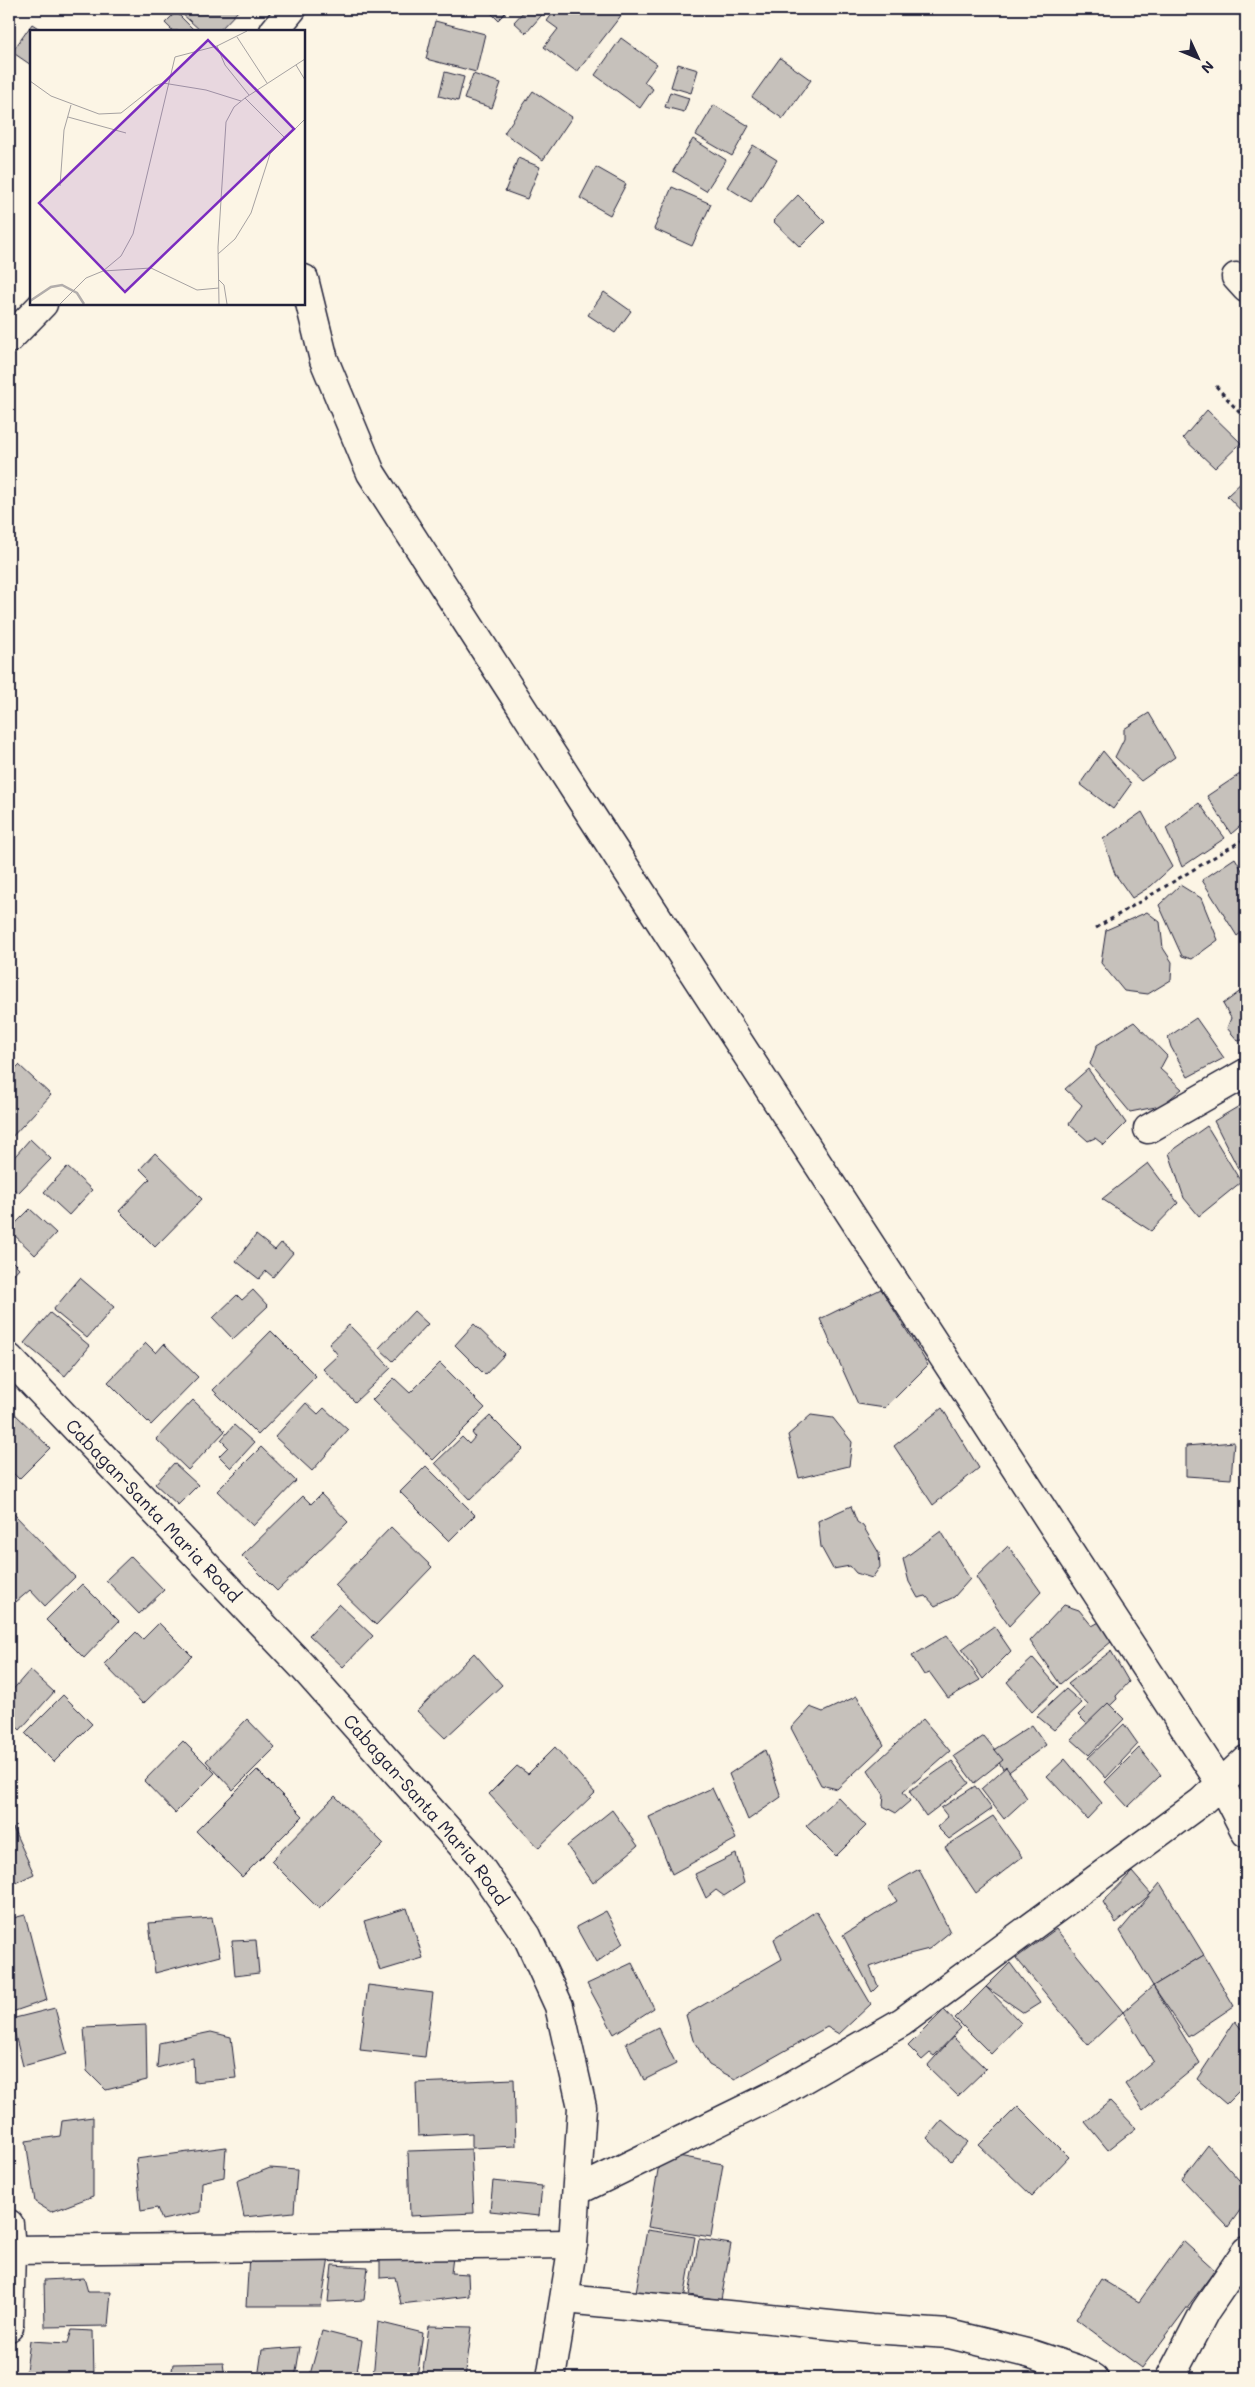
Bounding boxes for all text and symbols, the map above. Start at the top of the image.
inset map [30,30,305,305]
north arrow [1172,32,1222,82]
text: N [1197,57,1218,78]
street label: Cabagan-Santa Maria Road [61,1413,247,1607]
street label: Cabagan-Santa Maria Road [338,1709,514,1910]

